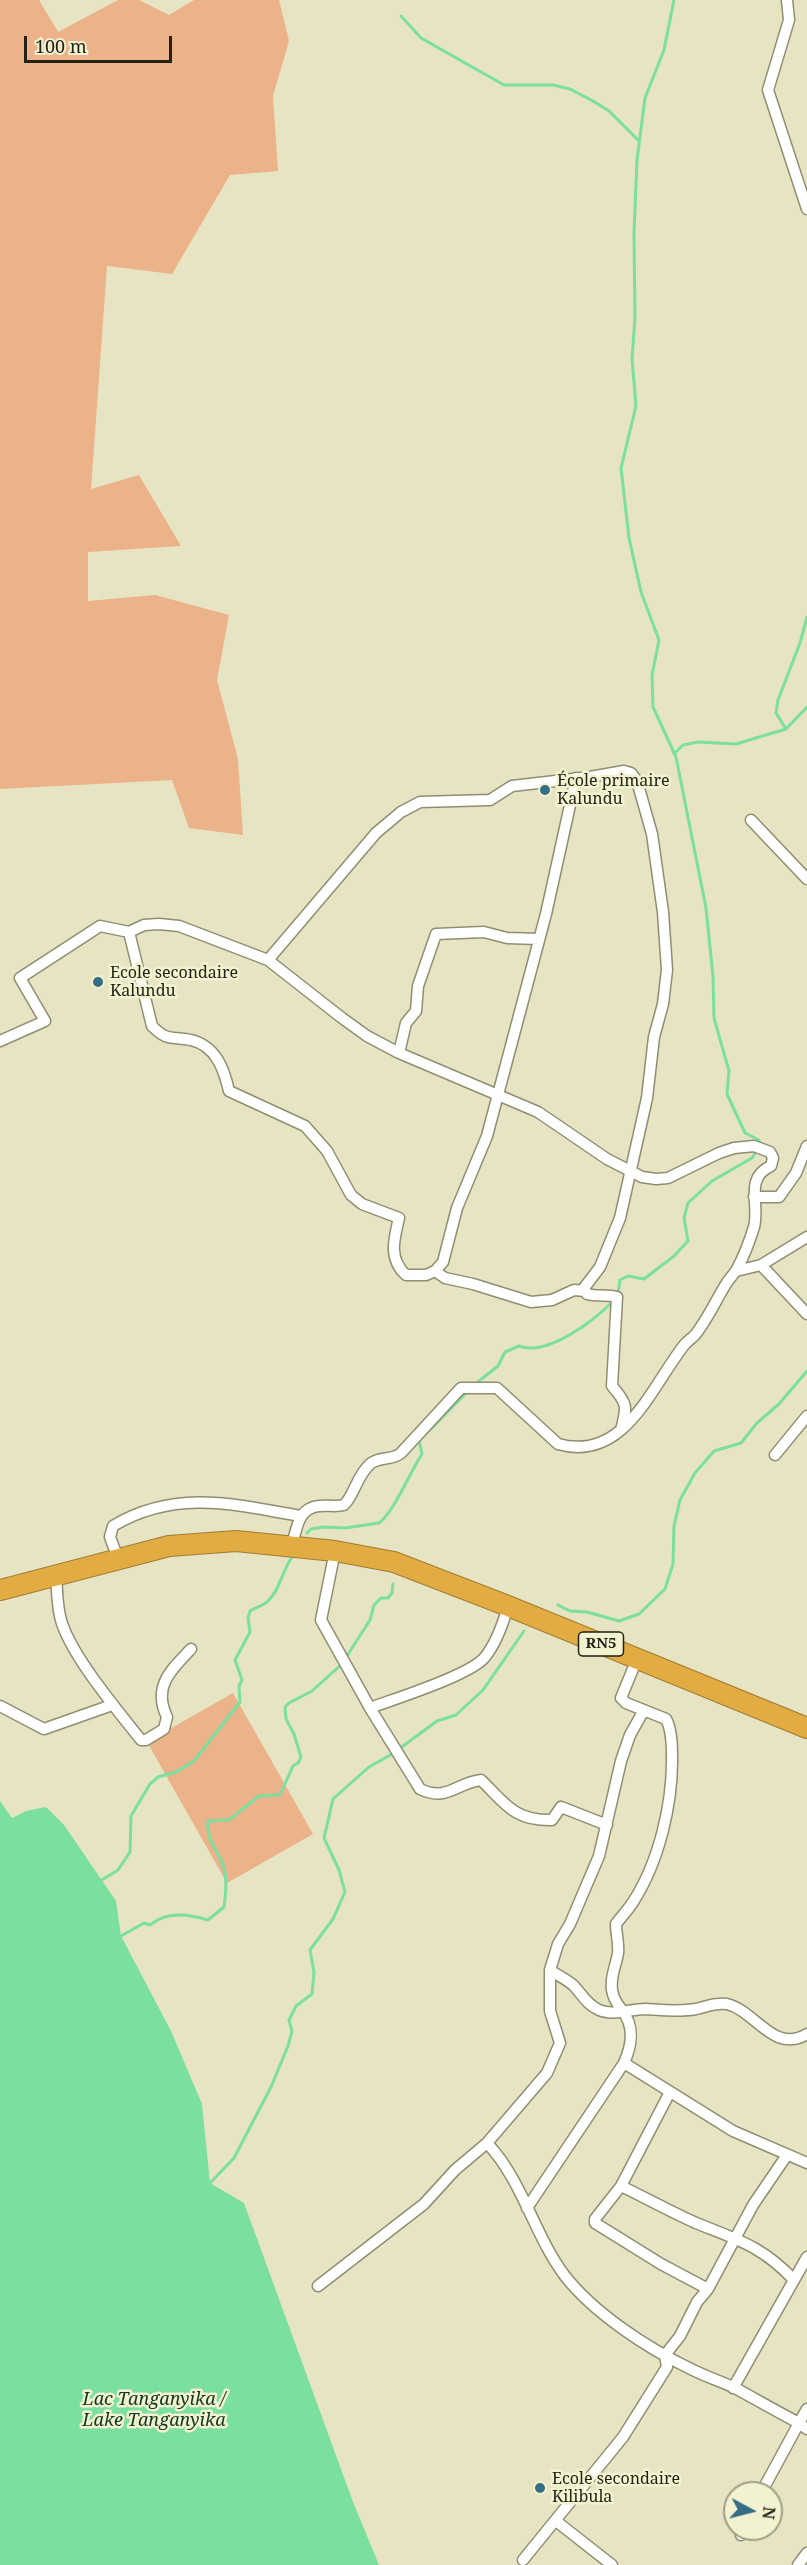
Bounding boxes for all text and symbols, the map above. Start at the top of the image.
scale bar [27,24,176,62]
text: 100 m [35,34,87,58]
place label: École primaire Kalundu [557,771,670,809]
marker: École primaire Kalundu [538,783,552,797]
place label: Ecole secondaire Kalundu [110,963,238,1001]
marker: Ecole secondaire Kalundu [91,975,105,989]
road number: RN5 [578,1632,624,1656]
water label: Lac Tanganyika / Lake Tanganyika [82,2389,226,2432]
place label: Ecole secondaire Kilibula [552,2469,680,2507]
marker: Ecole secondaire Kilibula [533,2481,547,2495]
north arrow [723,2481,783,2541]
text: N [757,2505,781,2521]

